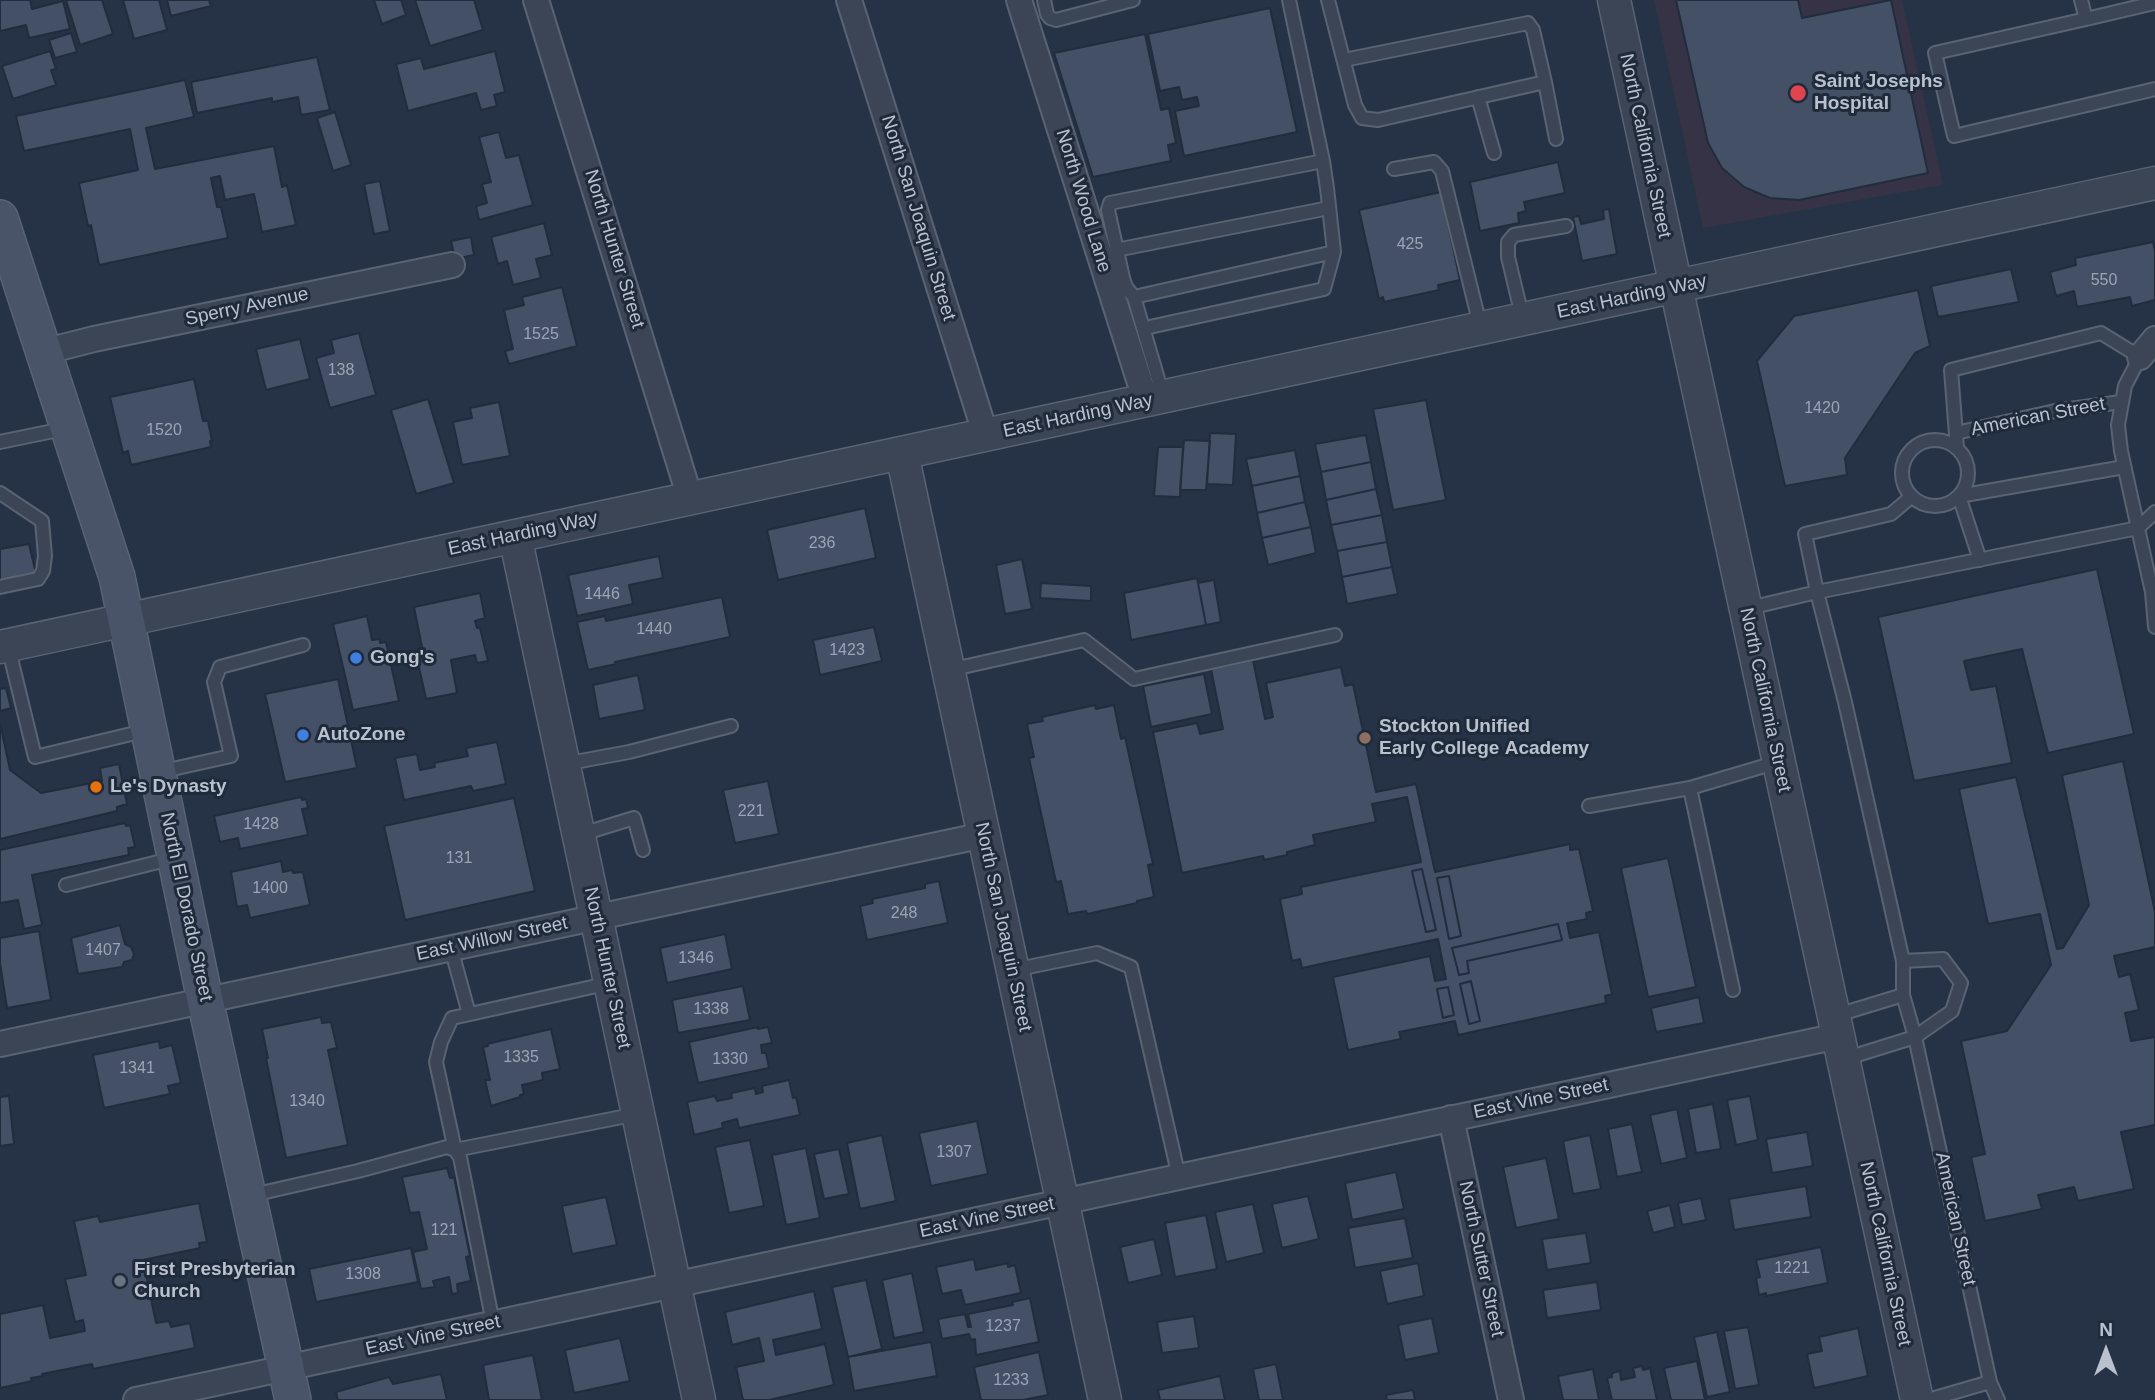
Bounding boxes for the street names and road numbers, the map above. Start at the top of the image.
street label: North California Street [1614,52,1676,240]
street label: North San Joaquin Street [876,113,960,323]
street label: North Wood Lane [1050,127,1116,275]
street label: North Hunter Street [579,167,649,331]
street label: East Harding Way [1555,270,1709,324]
street label: Sperry Avenue [183,283,311,331]
street label: East Harding Way [1001,389,1155,443]
street label: American Street [1969,393,2107,441]
street label: East Harding Way [446,507,600,561]
street label: North California Street [1734,606,1796,794]
street label: North El Dorado Street [155,811,217,1003]
street label: North San Joaquin Street [970,820,1036,1034]
street label: North Hunter Street [579,885,635,1051]
street label: East Willow Street [414,912,570,966]
street label: East Vine Street [1472,1074,1610,1124]
street label: American Street [1930,1150,1980,1288]
street label: North California Street [1854,1160,1916,1348]
street label: North Sutter Street [1453,1179,1509,1339]
street label: East Vine Street [918,1193,1056,1243]
street label: East Vine Street [364,1311,502,1361]

